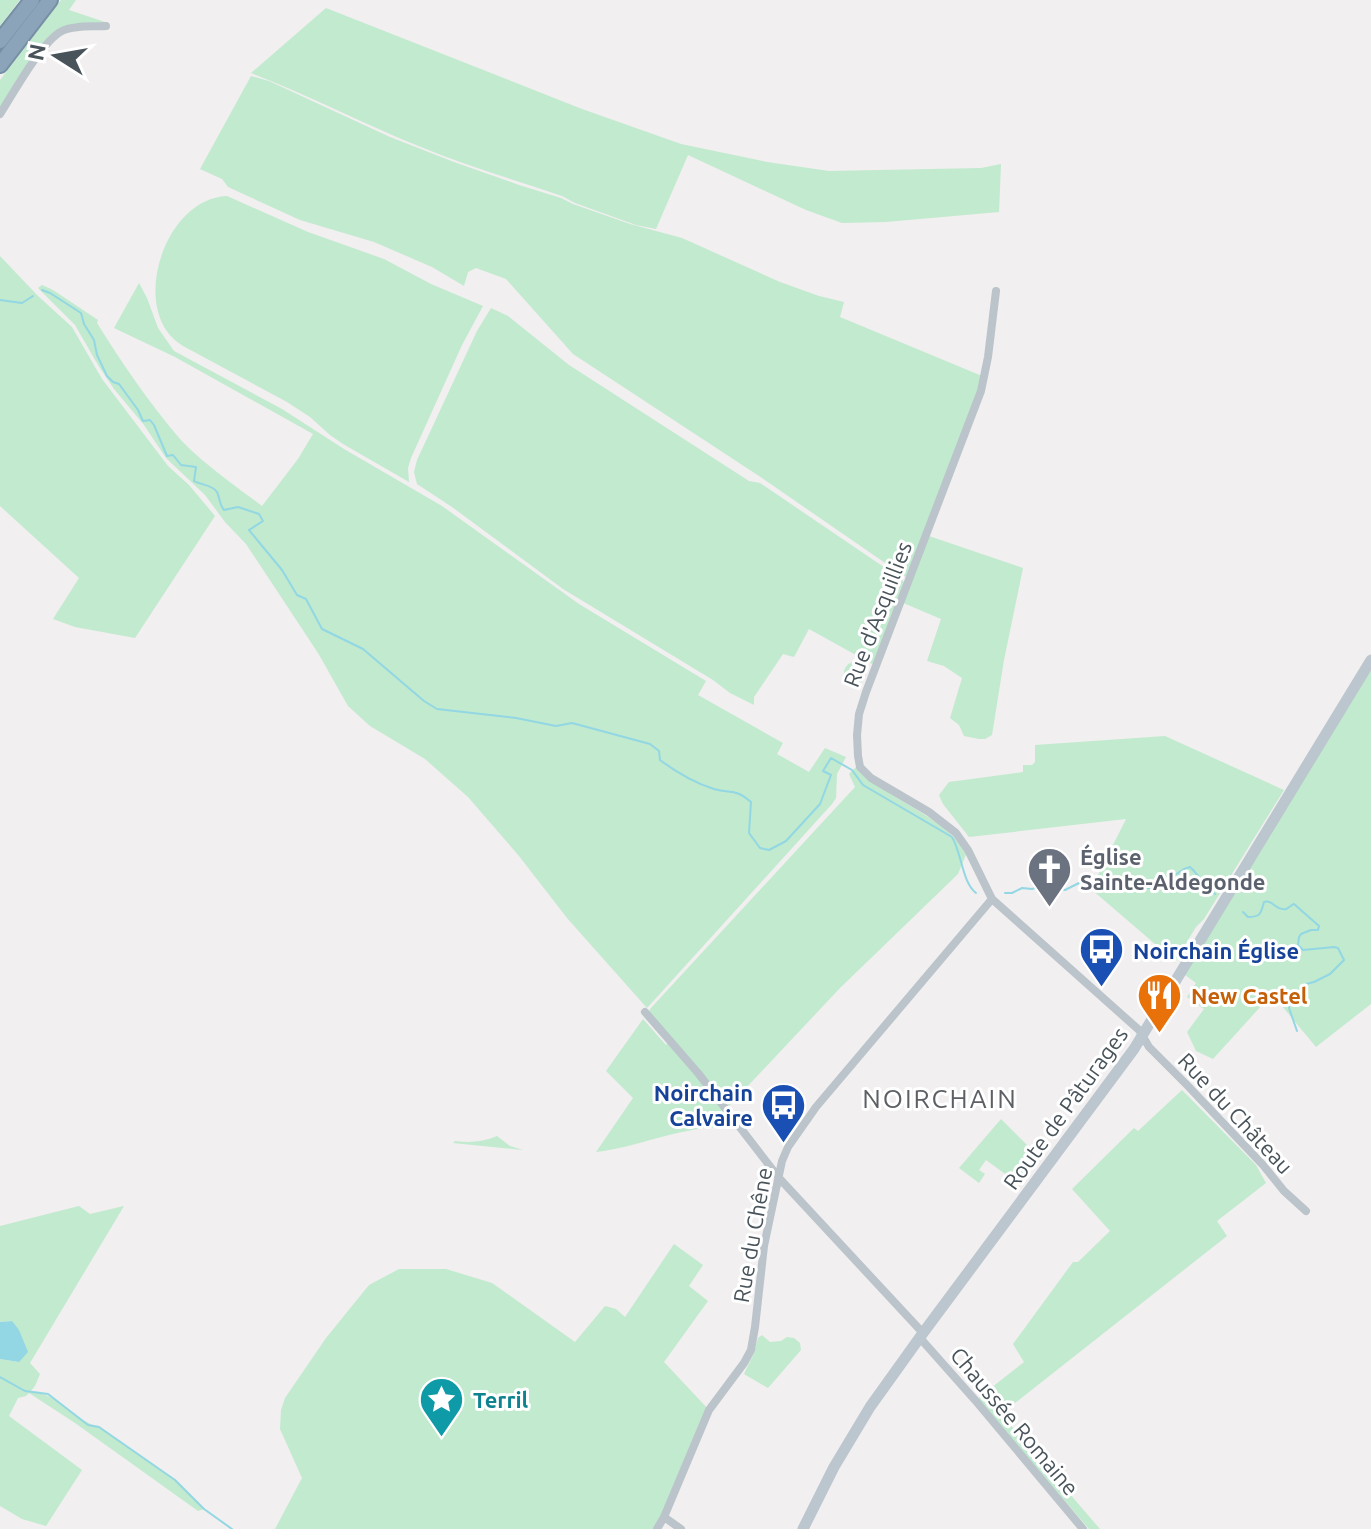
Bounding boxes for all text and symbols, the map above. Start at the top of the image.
north arrow [16,16,96,96]
text: N [22,42,50,63]
street label: Rue d'Asquillies [838,538,916,690]
place label: Église Sainte-Aldegonde [1080,844,1266,894]
church icon: Église Sainte-Aldegonde [1025,845,1073,908]
bus stop icon: Noirchain Église [1078,926,1126,989]
place label: Noirchain Église [1133,938,1299,963]
restaurant icon: New Castel [1136,971,1184,1034]
place label: New Castel [1191,983,1308,1008]
street label: Route de Pâturages [998,1022,1132,1194]
street label: Rue du Château [1174,1047,1298,1179]
place label: Noirchain Calvaire [654,1080,753,1130]
bus stop icon: Noirchain Calvaire [760,1081,808,1144]
district label: NOIRCHAIN [862,1084,1018,1113]
street label: Rue du Chêne [728,1165,776,1305]
street label: Chaussée Romaine [946,1342,1084,1500]
place icon: Terril [418,1375,466,1438]
place label: Terril [473,1387,529,1412]

